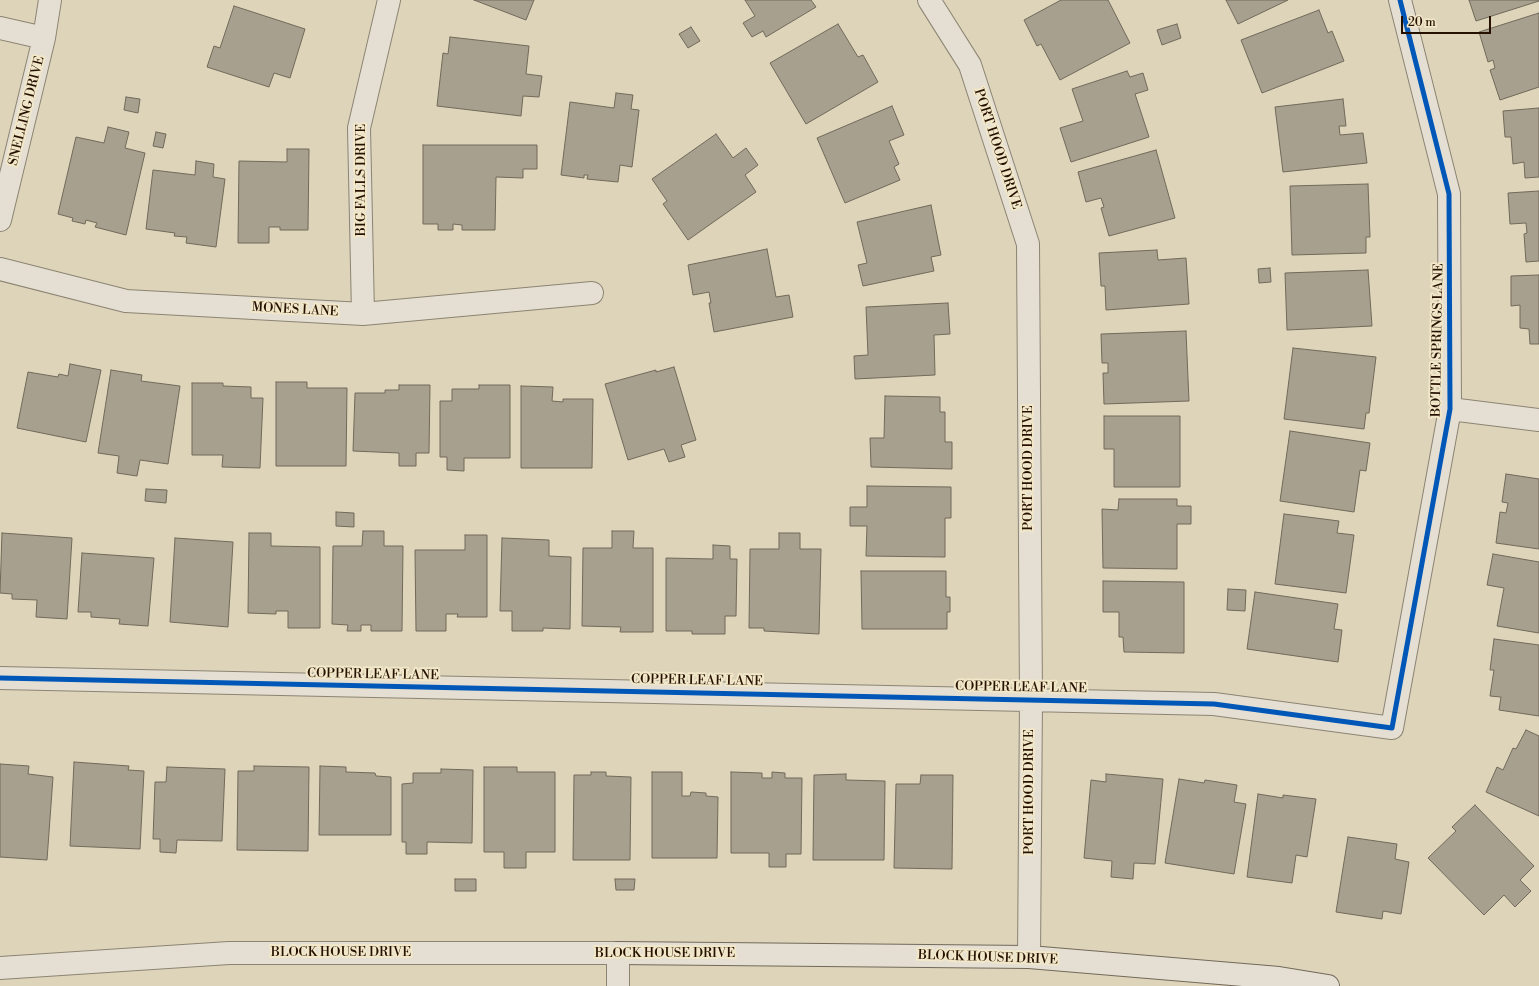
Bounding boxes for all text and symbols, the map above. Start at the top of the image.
scale bar [1403,8,1493,34]
text: 20 m [1408,15,1436,30]
street label: SNELLING DRIVE [6,55,48,167]
street label: PORT HOOD DRIVE [970,87,1024,211]
street label: BIG FALLS DRIVE [354,124,370,236]
street label: BOTTLE SPRINGS LANE [1429,263,1447,417]
street label: MONES LANE [251,300,339,320]
street label: PORT HOOD DRIVE [1021,405,1037,531]
street label: COPPER LEAF LANE [307,666,439,684]
street label: COPPER LEAF LANE [631,672,763,690]
street label: COPPER LEAF LANE [955,679,1087,697]
street label: PORT HOOD DRIVE [1022,729,1038,855]
street label: BLOCK HOUSE DRIVE [271,945,411,961]
street label: BLOCK HOUSE DRIVE [595,946,735,962]
street label: BLOCK HOUSE DRIVE [918,948,1058,968]

